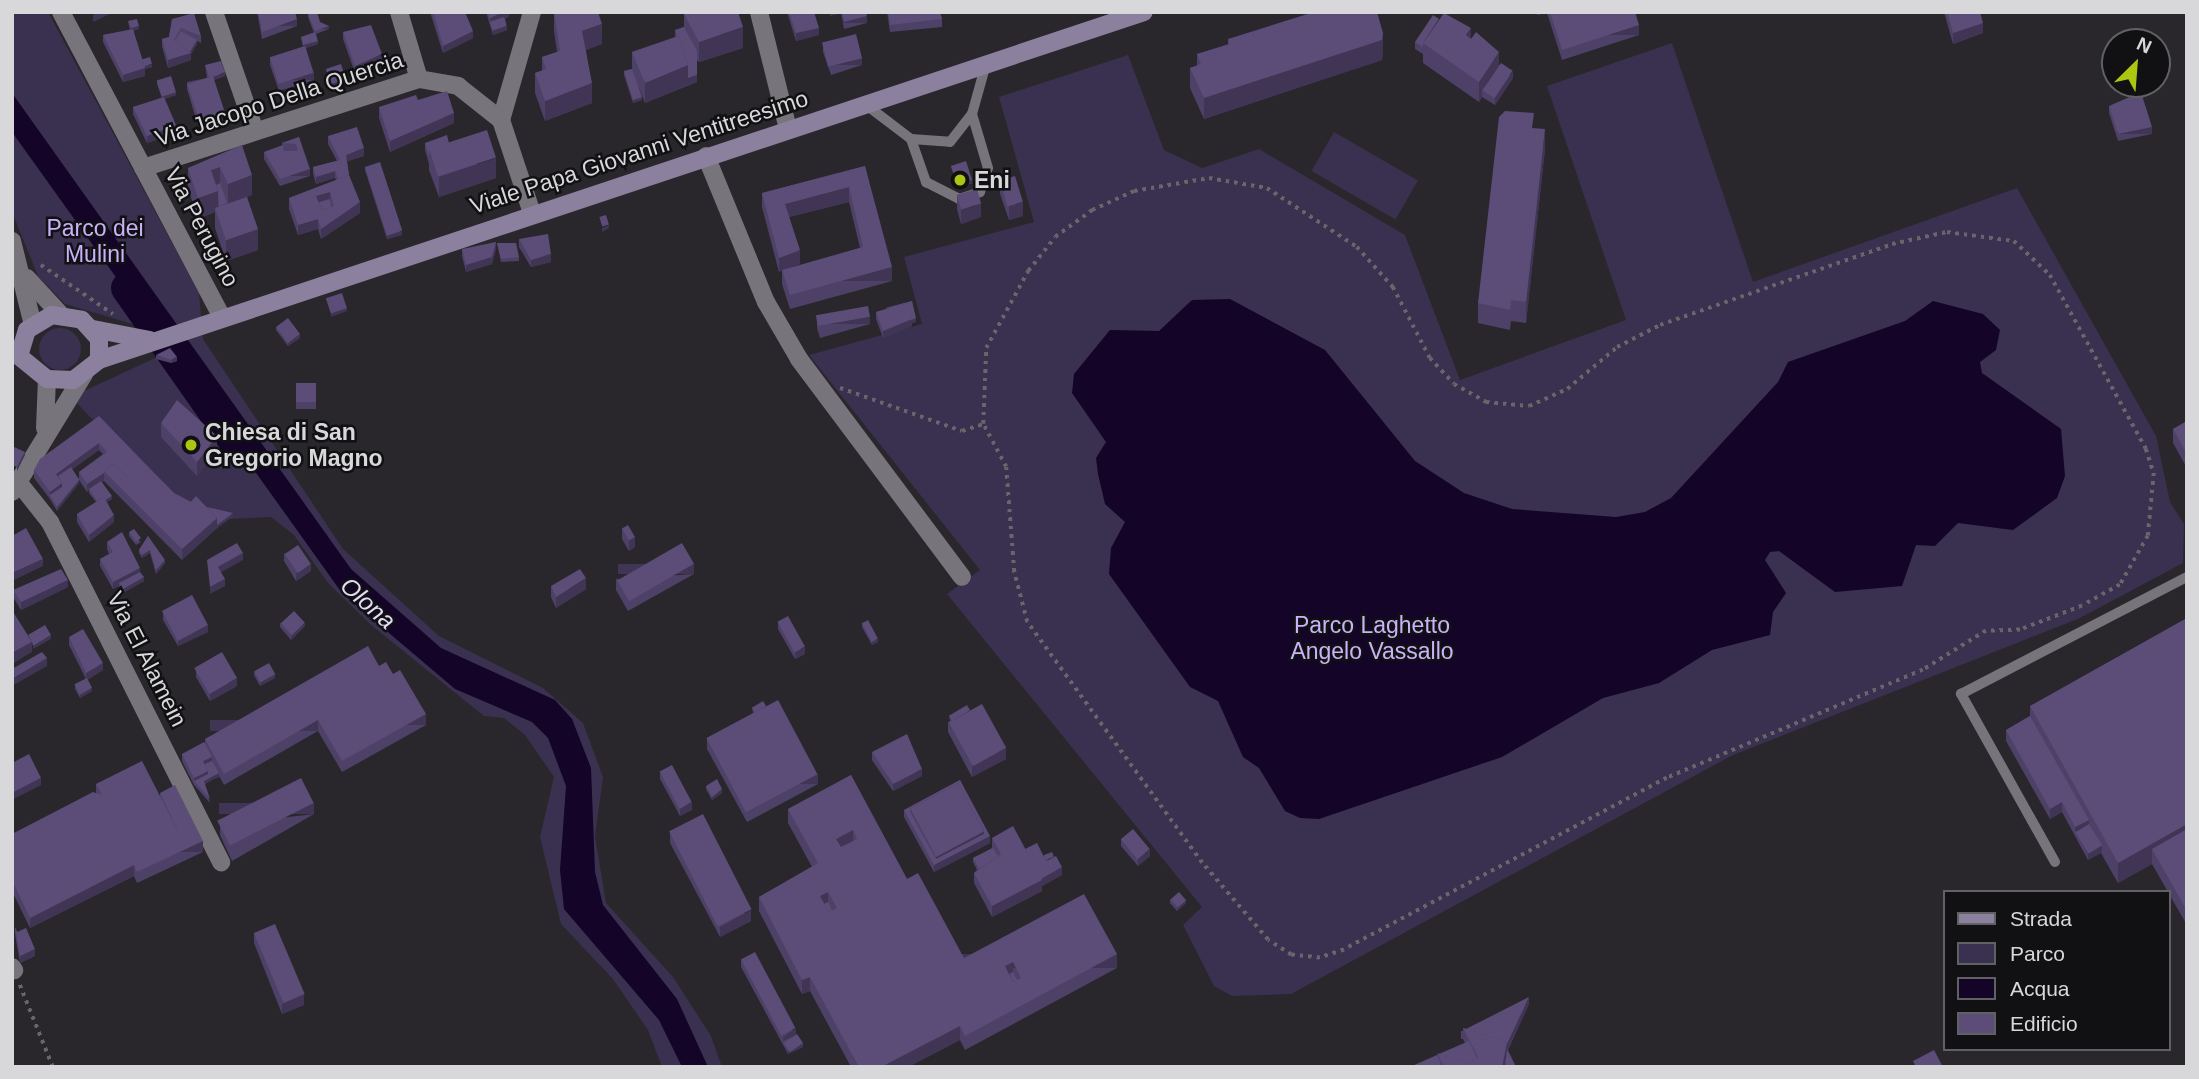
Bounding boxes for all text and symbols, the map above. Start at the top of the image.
north arrow [2101,28,2171,98]
text: N [2134,33,2155,58]
street label: Via Jacopo Della Quercia [152,46,406,152]
street label: Viale Papa Giovanni Ventitreesimo [467,84,811,220]
street label: Via Perugino [159,163,245,291]
place label: Eni [974,166,1010,194]
marker: Eni [952,172,968,188]
park label: Parco dei Mulini [46,214,144,268]
place label: Chiesa di San Gregorio Magno [205,418,383,472]
marker: Chiesa di San Gregorio Magno [183,437,199,453]
water label: Olona [335,571,401,635]
street label: Via El Alamein [101,586,193,732]
park label: Parco Laghetto Angelo Vassallo [1290,611,1454,665]
legend [1944,890,2171,1051]
text: Strada [2010,907,2072,930]
text: Parco [2010,942,2065,965]
text: Acqua [2010,977,2070,1000]
text: Edificio [2010,1012,2078,1035]

